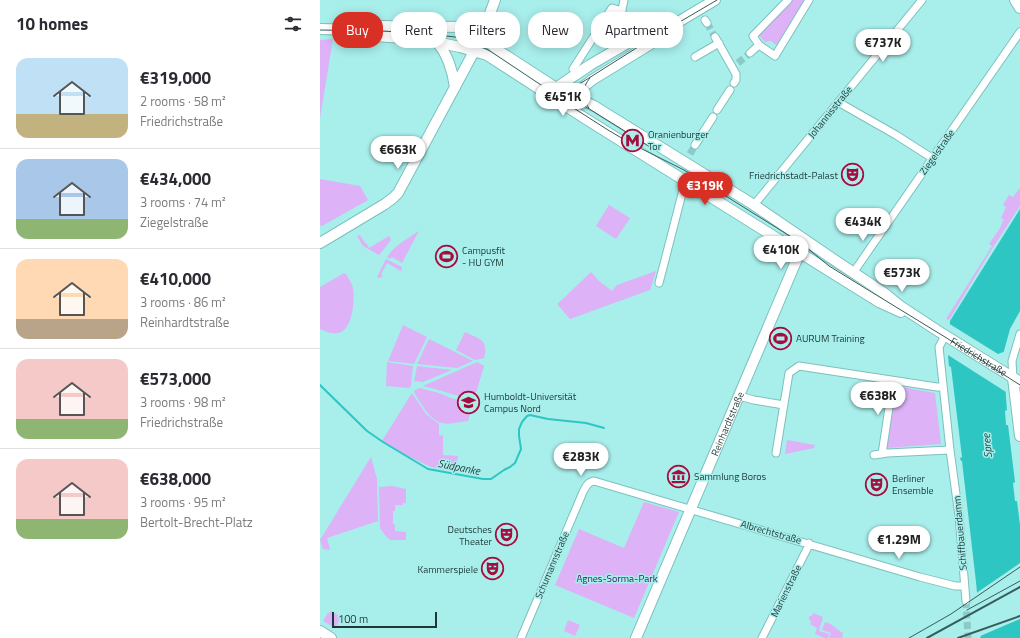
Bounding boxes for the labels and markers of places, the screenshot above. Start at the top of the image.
pin: €737K [855,29,911,63]
pin: €451K [535,83,591,117]
metro station icon: Oranienburger Tor [619,127,645,153]
place label: Oranienburger Tor [648,127,709,154]
pin: €663K [370,136,426,170]
theatre icon: Friedrichstadt-Palast [840,162,866,188]
place label: Friedrichstadt-Palast [749,168,838,183]
pin: €319K [677,172,733,206]
pin: €434K [835,208,891,242]
pin: €410K [753,236,809,270]
sports icon: Campusfit - HU GYM [434,243,460,269]
place label: Campusfit - HU GYM [462,243,506,270]
pin: €573K [874,259,930,293]
sports icon: AURUM Training [767,325,793,351]
place label: AURUM Training [796,331,865,346]
pin: €638K [850,382,906,416]
school or university icon: Humboldt-Universität Campus Nord [456,389,482,415]
place label: Humboldt-Universität Campus Nord [484,389,577,416]
pin: €283K [553,443,609,477]
museum icon: Sammlung Boros [666,463,692,489]
place label: Sammlung Boros [694,469,767,484]
theatre icon: Berliner Ensemble [863,471,889,497]
place label: Berliner Ensemble [892,471,934,498]
place label: Deutsches Theater [448,522,493,549]
theatre icon: Deutsches Theater [494,522,520,548]
pin: €1.29M [866,526,932,560]
theatre icon: Kammerspiele [480,556,506,582]
place label: Kammerspiele [418,562,478,577]

